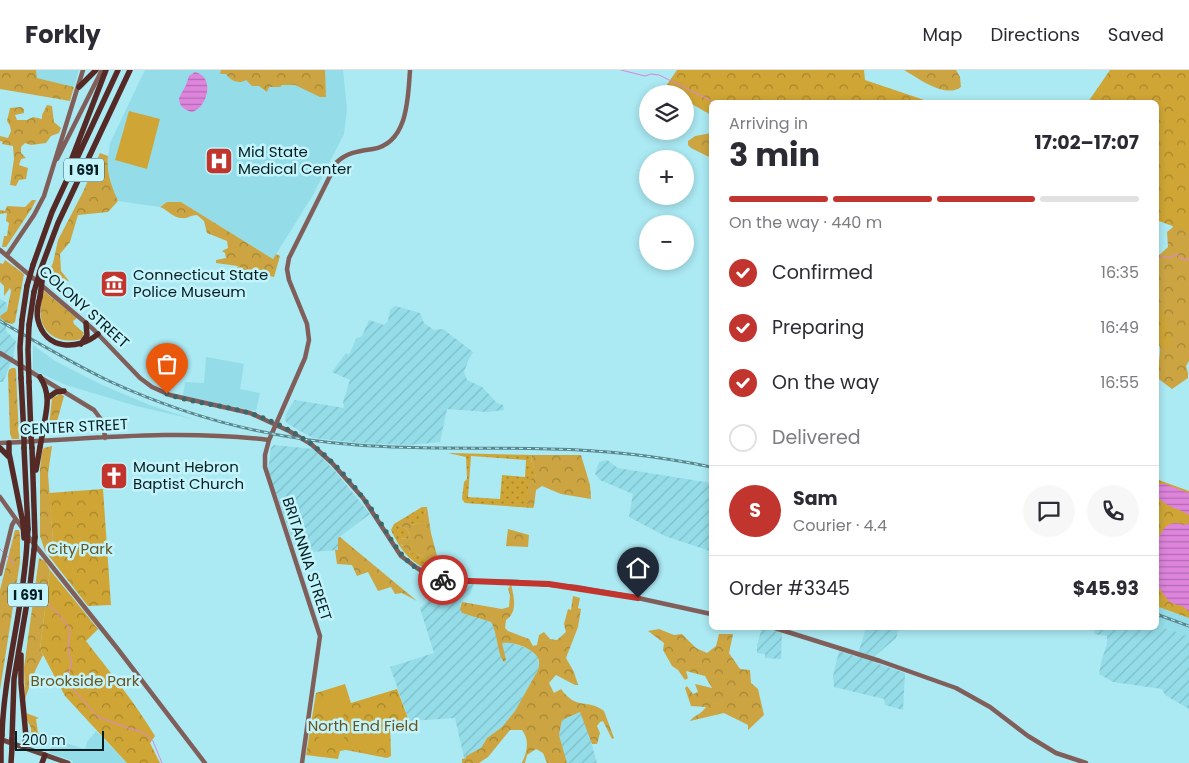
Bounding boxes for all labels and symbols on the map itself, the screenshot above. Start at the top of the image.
place label: Mid State Medical Center [238,141,352,179]
hospital icon: Mid State Medical Center [204,146,234,176]
road number: I 691 [64,158,104,182]
street label: COLONY STREET [35,261,134,353]
place label: Connecticut State Police Museum [133,264,268,302]
museum icon: Connecticut State Police Museum [99,269,129,299]
pin [146,343,188,394]
street label: CENTER STREET [19,413,129,440]
place label: Mount Hebron Baptist Church [133,456,244,494]
church icon: Mount Hebron Baptist Church [99,461,129,491]
street label: BRITANNIA STREET [278,494,337,623]
park label: City Park [47,538,113,559]
pin [617,547,659,598]
courier [418,555,468,605]
road number: I 691 [8,584,48,606]
park label: Brookside Park [31,670,140,691]
park label: North End Field [308,715,418,736]
scale bar [15,728,104,751]

